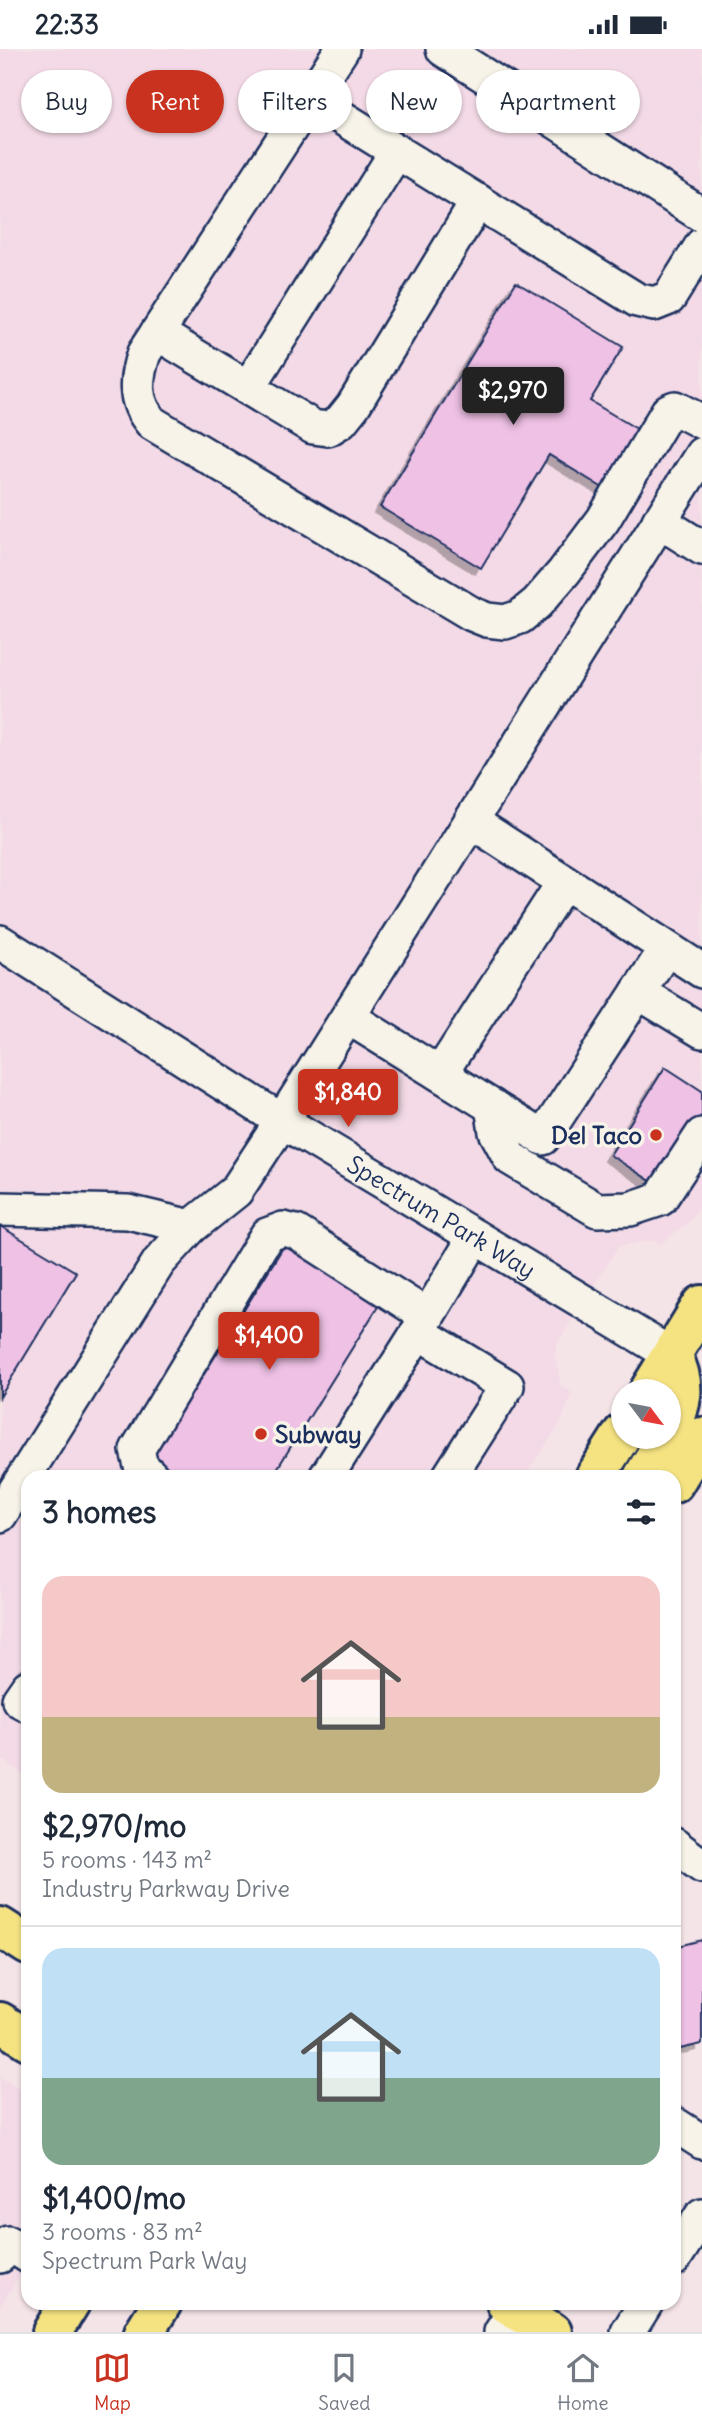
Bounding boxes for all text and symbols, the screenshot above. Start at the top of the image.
text: 22:33 [35,8,99,41]
chip: Buy [21,70,112,133]
chip: Rent [126,70,224,133]
chip: Filters [238,70,352,133]
chip: New [366,70,462,133]
chip: Apartment [476,70,640,133]
pin: $2,970 [456,367,570,427]
text: $2,970 [478,375,548,404]
pin: $1,840 [291,1069,405,1129]
text: $1,840 [314,1077,382,1106]
place label: Del Taco [551,1120,642,1150]
marker: Del Taco [648,1127,664,1143]
street label: Spectrum Park Way [342,1149,541,1285]
pin: $1,400 [212,1313,326,1372]
text: $1,400 [234,1320,304,1349]
north arrow [611,1379,681,1449]
map controls [611,1379,681,1449]
place label: Subway [275,1419,362,1449]
marker: Subway [253,1426,269,1442]
text: 3 homes [42,1493,156,1531]
icon: filters [622,1493,660,1531]
icon: home [288,1622,414,1748]
text: $2,970/mo [42,1807,186,1845]
text: 5 rooms · 143 m² [42,1845,212,1874]
text: Industry Parkway Drive [42,1874,290,1903]
icon: home [288,1994,414,2120]
text: $1,400/mo [42,2179,186,2217]
text: 3 rooms · 83 m² [42,2217,203,2246]
text: Spectrum Park Way [42,2246,247,2275]
tab: Map [93,2349,131,2415]
tab: Saved [318,2349,370,2415]
tab: Home [557,2349,609,2415]

